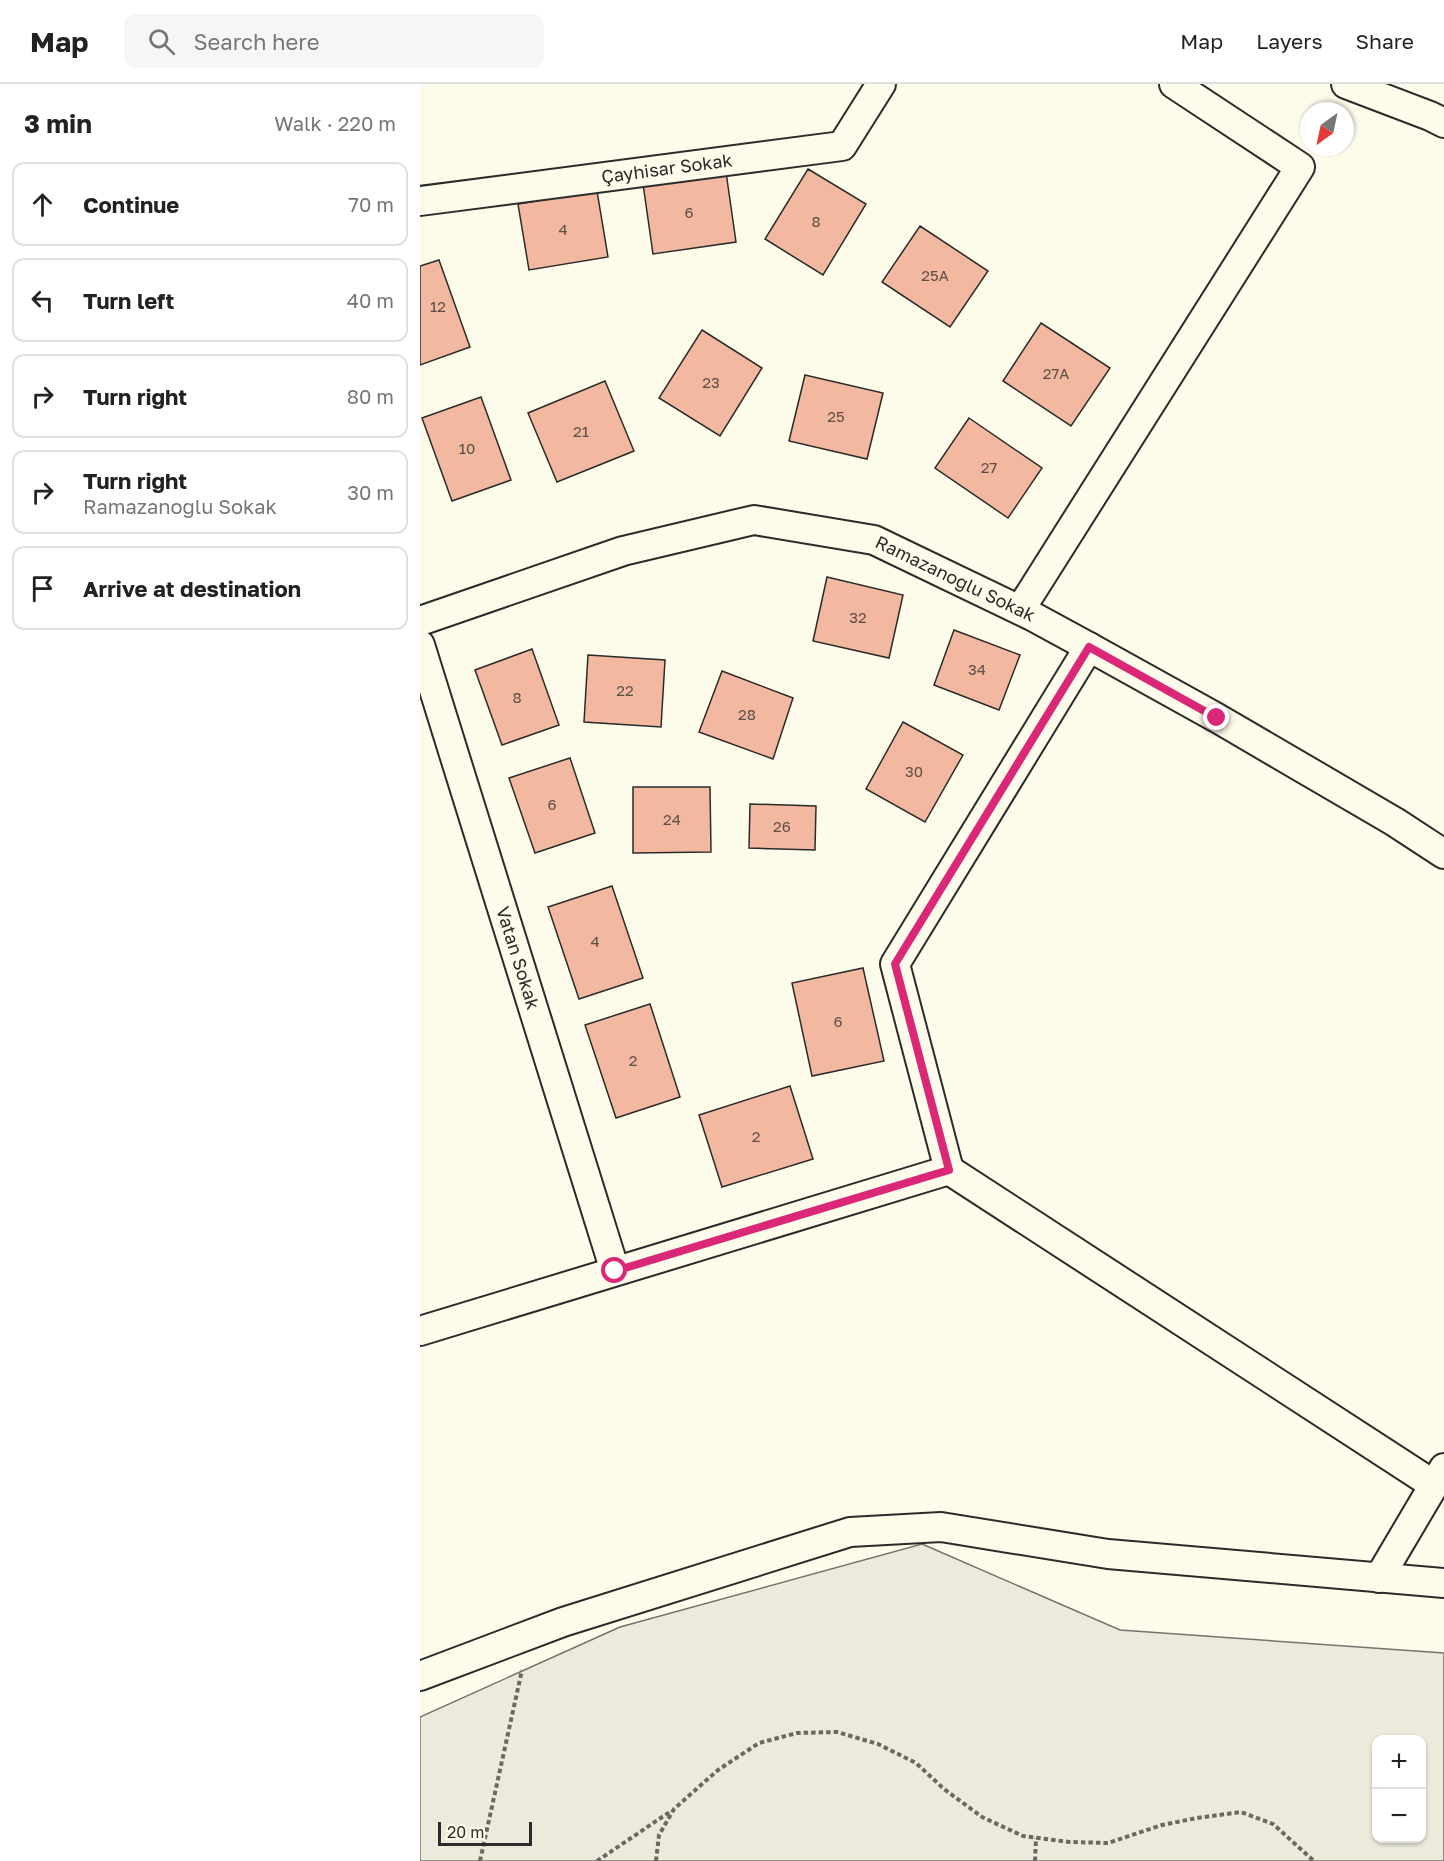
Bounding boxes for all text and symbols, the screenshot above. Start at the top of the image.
search box [124,14,544,68]
text: Map [30,25,88,58]
icon: search [145,25,178,58]
text: Search here [193,28,319,55]
text: Map [1180,28,1223,54]
text: Layers [1256,28,1323,54]
text: Share [1356,28,1414,54]
north arrow [1300,102,1354,156]
text: 3 min [24,108,92,139]
text: Walk · 220 m [274,111,396,135]
street label: Çayhisar Sokak [600,148,734,187]
icon: ahead [26,188,59,221]
text: Continue [83,191,179,218]
text: 70 m [348,192,394,216]
house number: 6 [684,203,694,221]
house number: 8 [811,212,821,230]
house number: 4 [558,220,568,238]
house number: 25A [921,266,949,284]
icon: left [26,284,59,317]
text: Turn left [83,287,174,314]
text: 40 m [347,288,394,312]
house number: 12 [430,297,446,315]
house number: 27A [1043,364,1069,382]
house number: 23 [702,373,720,391]
icon: right [26,380,59,413]
text: Turn right [83,383,187,410]
text: 80 m [347,384,394,408]
house number: 25 [827,407,845,425]
house number: 21 [573,422,589,440]
house number: 10 [459,439,475,457]
house number: 27 [981,458,997,476]
text: Turn right [83,467,187,494]
icon: right [26,476,59,509]
text: 30 m [347,480,394,504]
text: Ramazanoğlu Sokak [83,494,277,518]
street label: Ramazanoğlu Sokak [872,530,1039,626]
icon: arrive [26,572,59,605]
text: Arrive at destination [83,575,301,602]
house number: 32 [849,608,867,626]
house number: 34 [968,660,986,678]
house number: 22 [616,681,634,699]
house number: 8 [512,688,522,706]
route end [1203,704,1229,730]
house number: 28 [738,705,756,723]
house number: 30 [905,762,923,780]
house number: 6 [547,795,557,813]
house number: 24 [663,810,681,828]
house number: 26 [773,817,791,835]
street label: Vatan Sokak [492,904,545,1012]
house number: 4 [590,932,600,950]
house number: 6 [833,1012,843,1030]
house number: 2 [629,1051,637,1069]
house number: 2 [752,1127,760,1145]
route start [601,1257,627,1283]
map controls [1372,1735,1426,1843]
button: + [1372,1735,1426,1789]
button: − [1372,1789,1426,1843]
scale bar [438,1819,532,1846]
text: 20 m [447,1822,484,1842]

